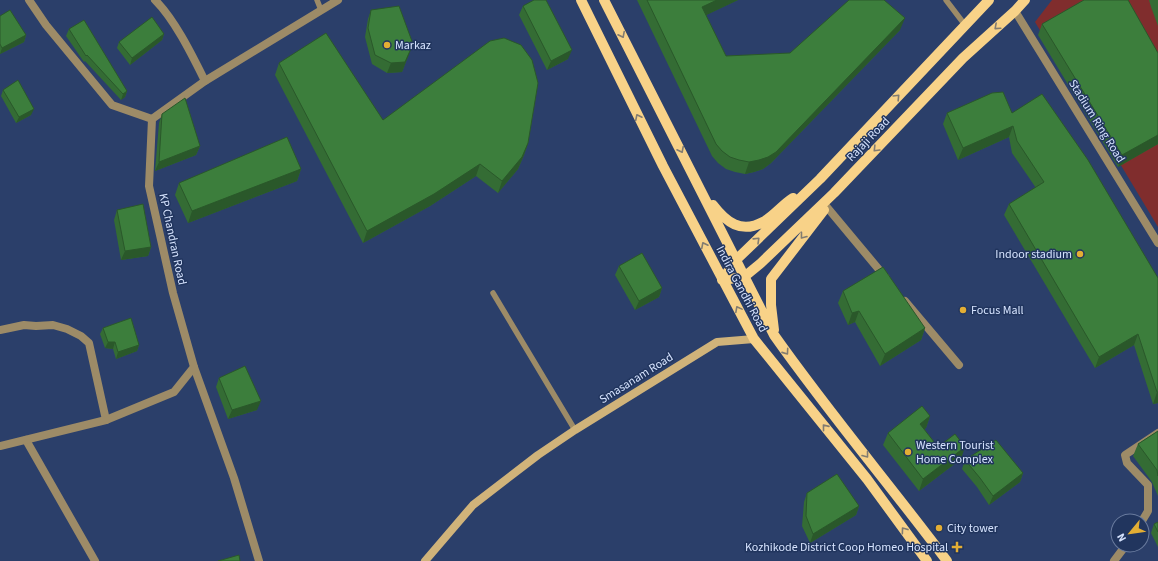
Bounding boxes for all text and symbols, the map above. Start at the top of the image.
one-way arrow [994,23,1002,30]
one-way arrow [617,31,624,38]
place label: Markaz [395,37,431,54]
marker: Markaz [382,40,392,50]
street label: Stadium Ring Road [1064,76,1129,166]
one-way arrow [892,95,899,102]
one-way arrow [635,113,643,121]
street label: Rajaji Road [843,113,894,165]
one-way arrow [873,144,881,152]
one-way arrow [676,146,684,154]
street label: KP Chandran Road [154,192,191,287]
one-way arrow [801,232,808,239]
one-way arrow [752,237,760,245]
one-way arrow [701,242,709,249]
street label: Indira Gandhi Road [712,243,772,336]
place label: Indoor stadium [995,246,1072,263]
marker: Indoor stadium [1075,249,1085,259]
place label: Focus Mall [971,302,1024,319]
marker: Focus Mall [958,305,968,315]
one-way arrow [735,306,742,314]
one-way arrow [781,348,788,355]
street label: Smasanam Road [596,349,676,408]
one-way arrow [822,424,829,431]
place label: Western Tourist Home Complex [916,437,994,468]
marker: Western Tourist Home Complex [903,447,913,457]
one-way arrow [861,451,868,458]
north arrow [1110,513,1150,553]
place label: City tower [947,520,999,537]
marker: City tower [934,523,944,533]
one-way arrow [902,527,909,534]
text: N [1113,531,1130,544]
place label: Kozhikode District Coop Homeo Hospital [745,539,948,556]
marker: Kozhikode District Coop Homeo Hospital [951,541,963,553]

